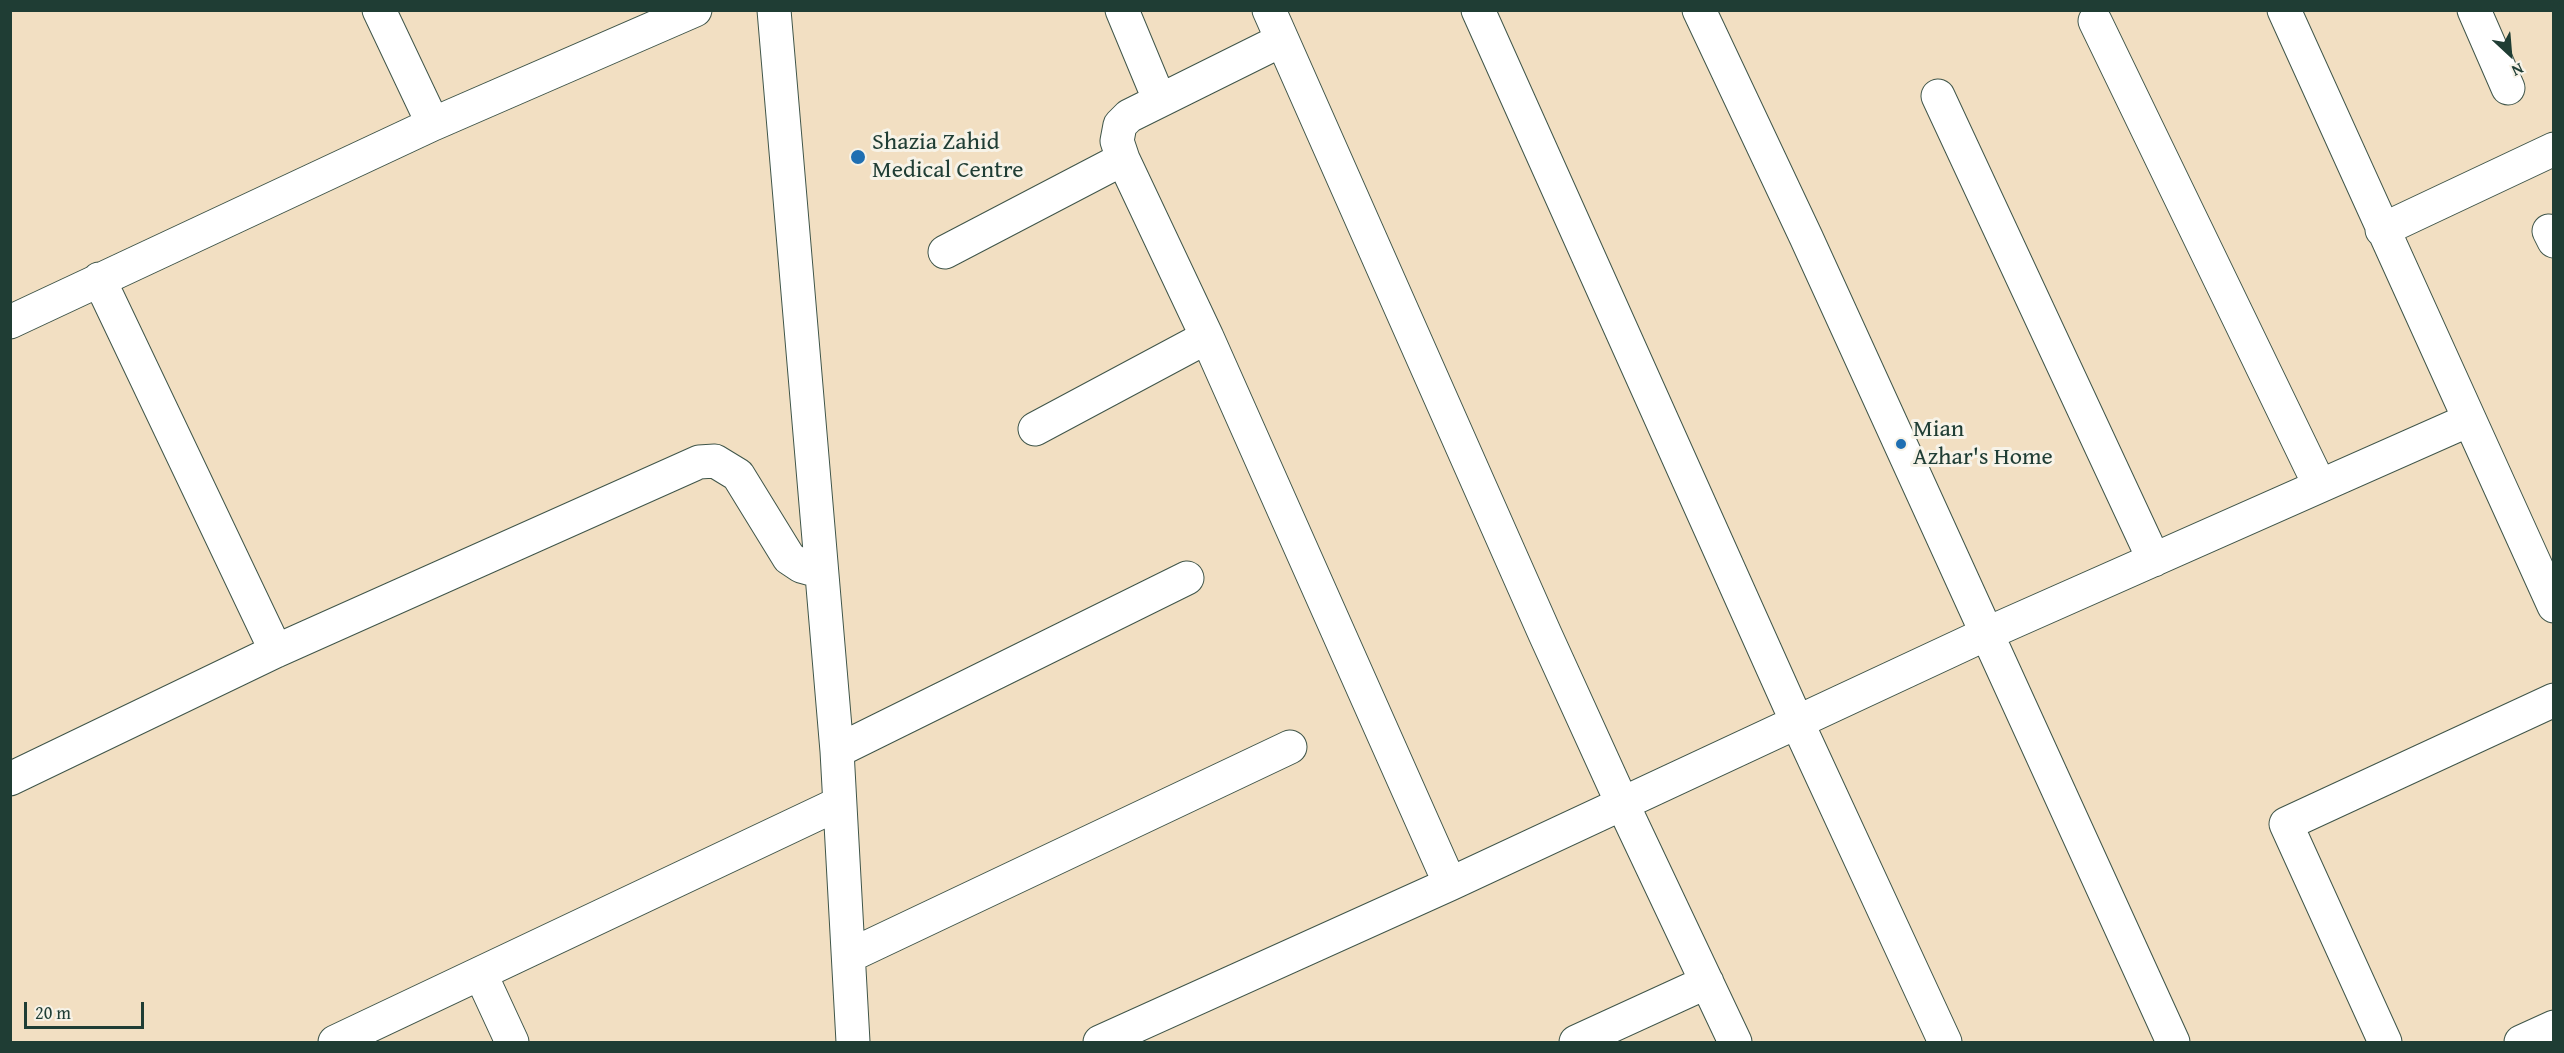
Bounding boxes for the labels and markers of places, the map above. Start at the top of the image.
place label: Shazia Zahid Medical Centre [872,129,1024,185]
marker: Shazia Zahid Medical Centre [849,148,867,166]
place label: Mian Azhar's Home [1913,416,2053,472]
marker: Mian Azhar's Home [1894,437,1908,451]

